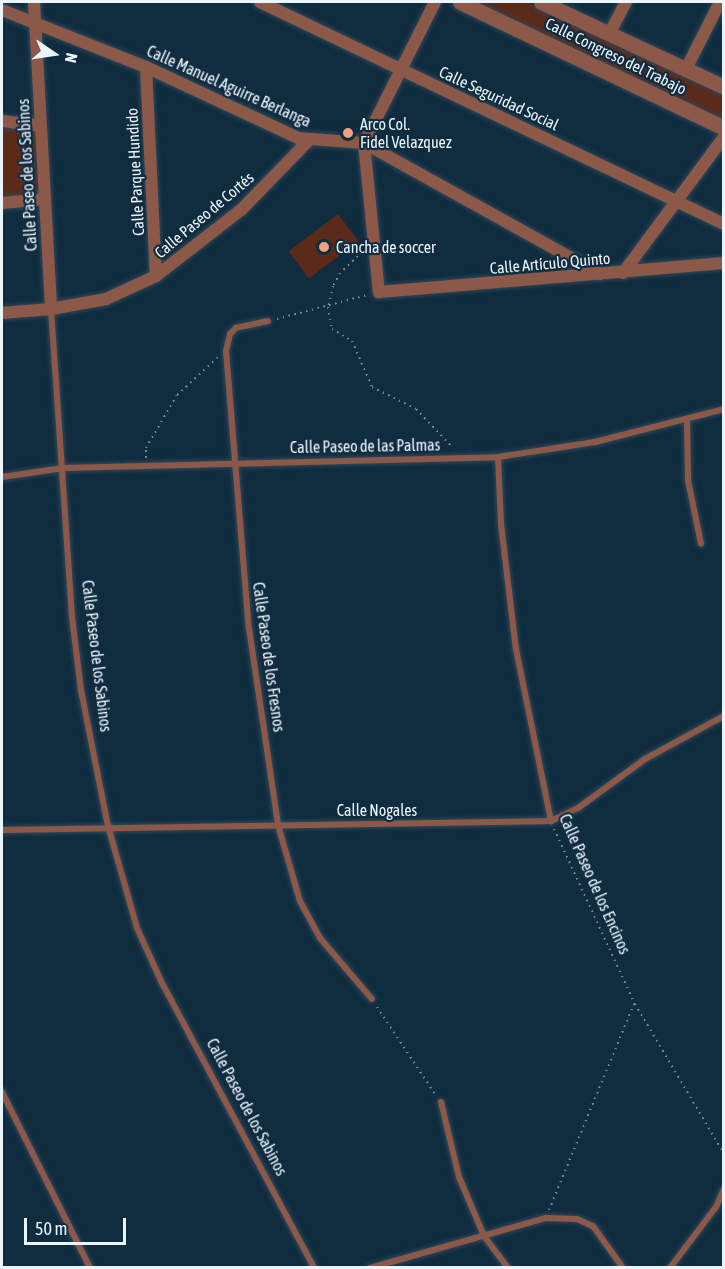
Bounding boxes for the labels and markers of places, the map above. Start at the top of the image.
place label: Arco Col. Fidel Velazquez [360,114,452,152]
marker: Arco Col. Fidel Velazquez [341,126,355,140]
place label: Cancha de soccer [336,237,436,257]
marker: Cancha de soccer [317,240,331,254]

